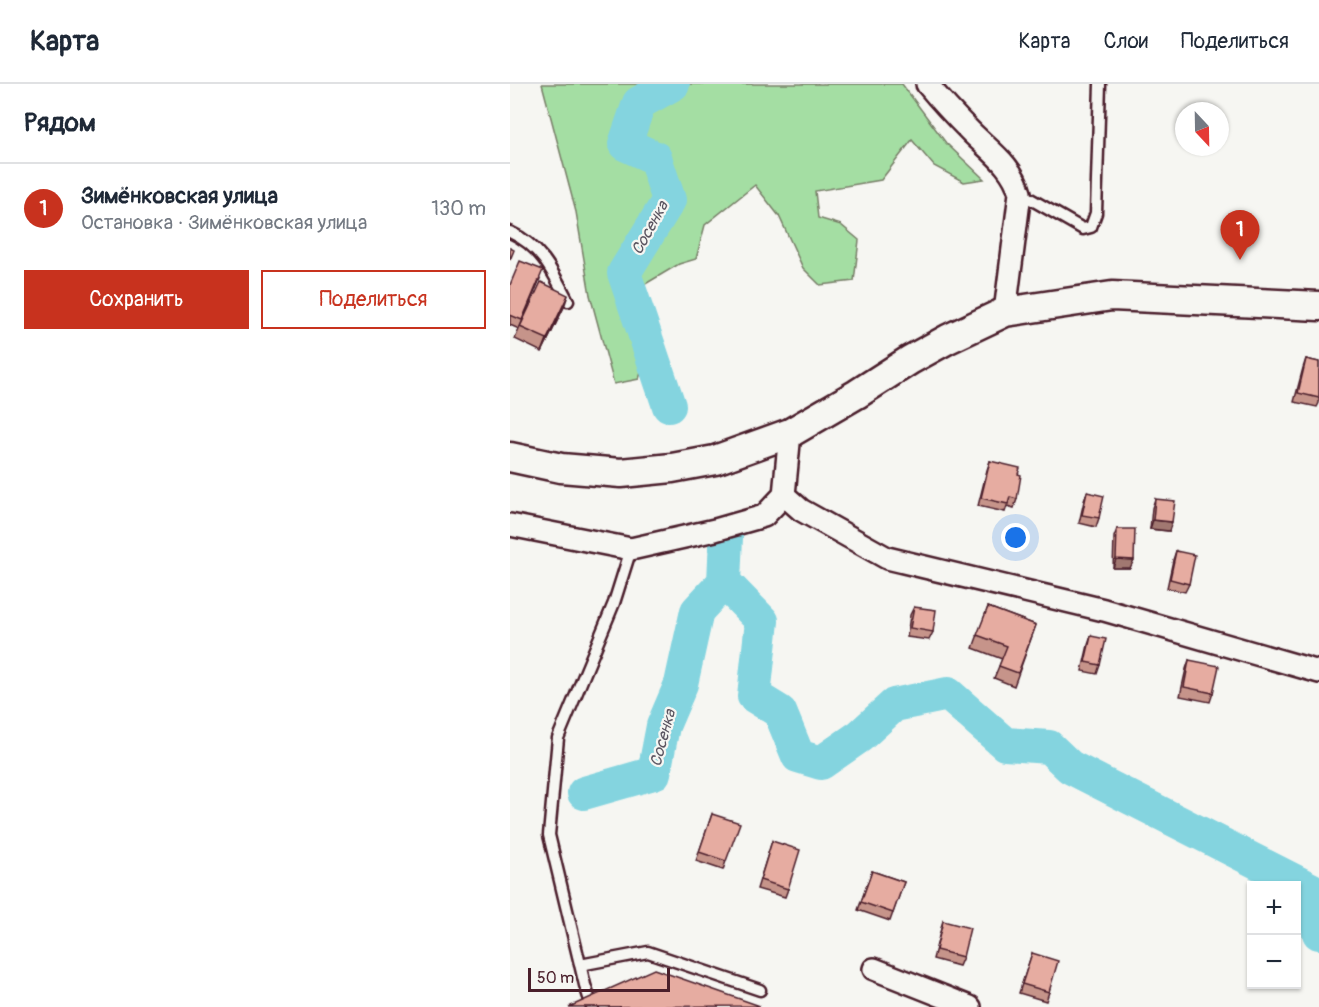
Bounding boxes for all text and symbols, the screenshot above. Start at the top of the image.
text: Карта [30,24,99,59]
text: Карта [1018,28,1070,55]
text: Слои [1103,28,1148,55]
text: Поделиться [1181,28,1289,55]
north arrow [1175,102,1229,156]
text: Рядом [24,107,96,139]
text: Зимёнковская улица [81,182,278,210]
text: 1 [40,196,47,221]
text: 130 m [431,196,486,221]
water label: Сосенка [627,196,674,258]
text: Остановка · Зимёнковская улица [81,210,367,235]
pin: 1 [1220,210,1260,260]
button: Сохранить [24,270,249,329]
button: Поделиться [261,270,486,329]
your location [1001,523,1030,552]
water label: Сосенка [646,706,681,769]
map controls [1247,881,1301,989]
button: + [1247,881,1301,935]
button: − [1247,935,1301,989]
scale bar [528,965,670,992]
text: 50 m [537,968,574,988]

